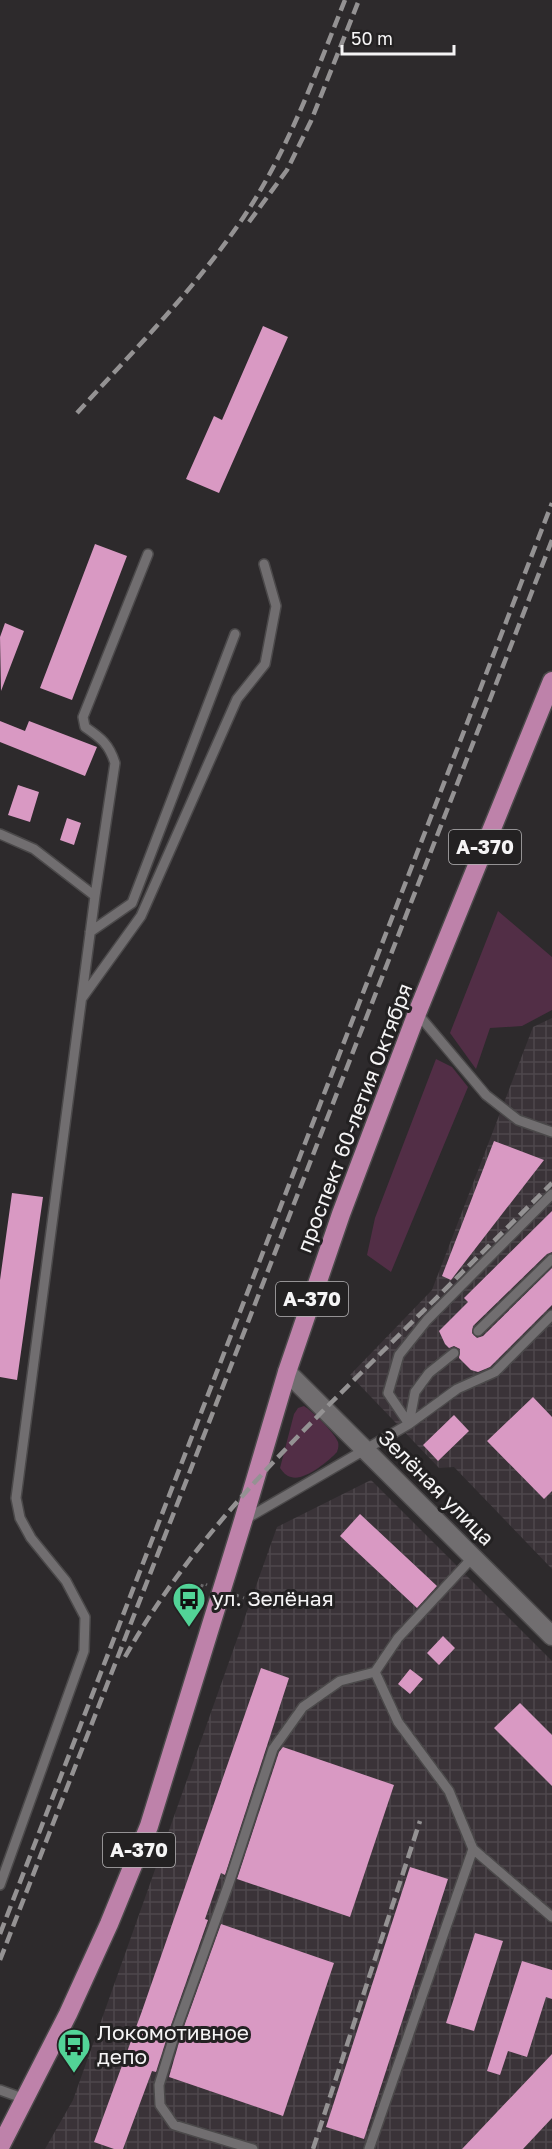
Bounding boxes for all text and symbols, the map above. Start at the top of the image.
scale bar [342,18,454,56]
text: 50 m [351,27,393,49]
road number: А-370 [449,830,521,864]
street label: проспект 60-летия Октября [291,979,418,1256]
road number: А-370 [276,1282,348,1316]
street label: Зелёная улица [373,1424,500,1551]
bus stop icon: ул. Зелёная [171,1581,207,1628]
place label: ул. Зелёная [212,1585,334,1611]
road number: А-370 [103,1833,175,1867]
place label: Локомотивное депо [97,2019,249,2069]
bus stop icon: Локомотивное депо [56,2027,92,2074]

